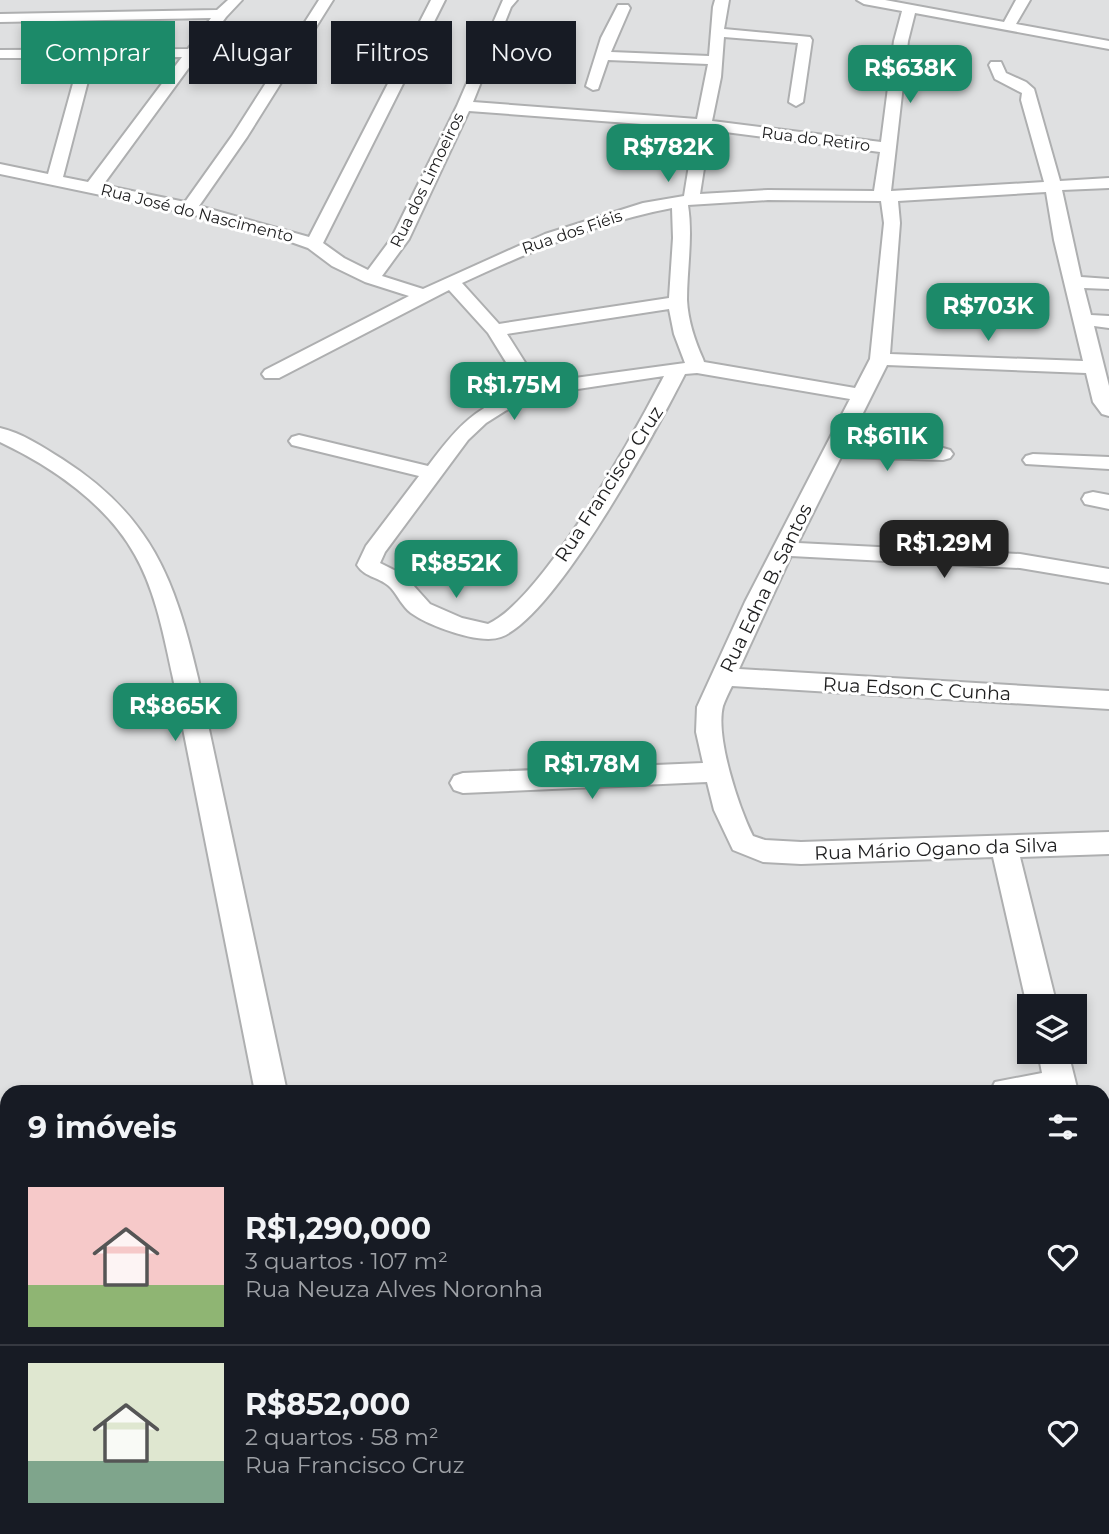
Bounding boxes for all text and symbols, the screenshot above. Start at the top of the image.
chip: Comprar [21,21,175,84]
chip: Alugar [189,21,317,84]
chip: Filtros [331,21,452,84]
chip: Novo [466,21,576,84]
pin: R$638K [853,46,967,105]
text: R$638K [864,54,956,82]
street label: Rua dos Limoeiros [386,109,468,250]
street label: Rua do Retiro [761,123,871,155]
pin: R$782K [611,124,725,184]
text: R$782K [623,133,714,161]
street label: Rua José do Nascimento [99,180,295,246]
street label: Rua dos Fiéis [519,206,625,258]
pin: R$703K [931,284,1045,343]
text: R$703K [942,292,1034,320]
pin: R$1.75M [449,362,579,422]
text: R$1.75M [466,371,562,399]
street label: Rua Francisco Cruz [550,402,668,566]
pin: R$611K [830,414,944,473]
text: R$611K [846,422,928,450]
street label: Rua Edna B. Santos [715,500,817,676]
pin: R$1.29M [879,520,1009,580]
text: R$1.29M [896,529,992,557]
pin: R$852K [399,540,513,600]
text: R$852K [411,549,501,577]
street label: Rua Edson C Cunha [822,673,1012,705]
pin: R$865K [118,684,232,743]
text: R$865K [129,692,221,720]
pin: R$1.78M [527,742,657,801]
text: R$1.78M [543,750,641,778]
street label: Rua Mário Ogano da Silva [814,833,1058,865]
map controls [1017,994,1087,1064]
button: layers [1017,994,1087,1064]
icon: filters [1044,1108,1082,1146]
text: 9 imóveis [28,1109,177,1146]
text: R$1,290,000 [245,1210,431,1247]
icon: home [84,1215,168,1299]
icon: heart [1044,1238,1082,1276]
text: 3 quartos · 107 m² [245,1247,448,1275]
text: Rua Neuza Alves Noronha [245,1275,543,1303]
text: R$852,000 [245,1386,410,1423]
icon: home [84,1391,168,1475]
icon: heart [1044,1414,1082,1452]
text: 2 quartos · 58 m² [245,1423,439,1451]
text: Rua Francisco Cruz [245,1451,465,1479]

